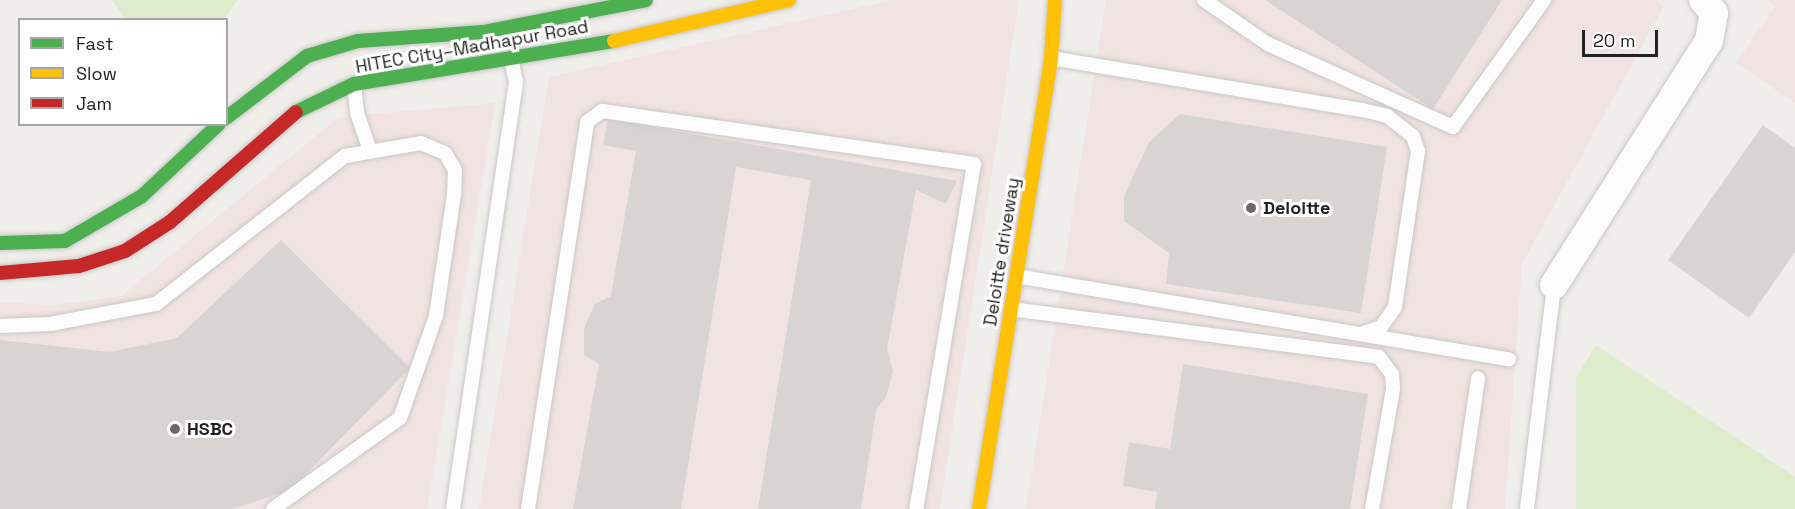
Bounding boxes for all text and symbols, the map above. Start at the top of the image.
street label: HITEC City–Madhapur Road [354,16,590,78]
legend [18,18,228,126]
scale bar [1585,18,1662,56]
text: 20 m [1593,29,1636,52]
text: Fast [76,32,113,55]
text: Slow [76,62,117,85]
text: Jam [76,92,112,115]
street label: Deloitte driveway [980,176,1024,328]
place label: Deloitte [1263,197,1330,219]
marker: Deloitte [1244,201,1258,215]
place label: HSBC [187,418,233,440]
marker: HSBC [168,422,182,436]

